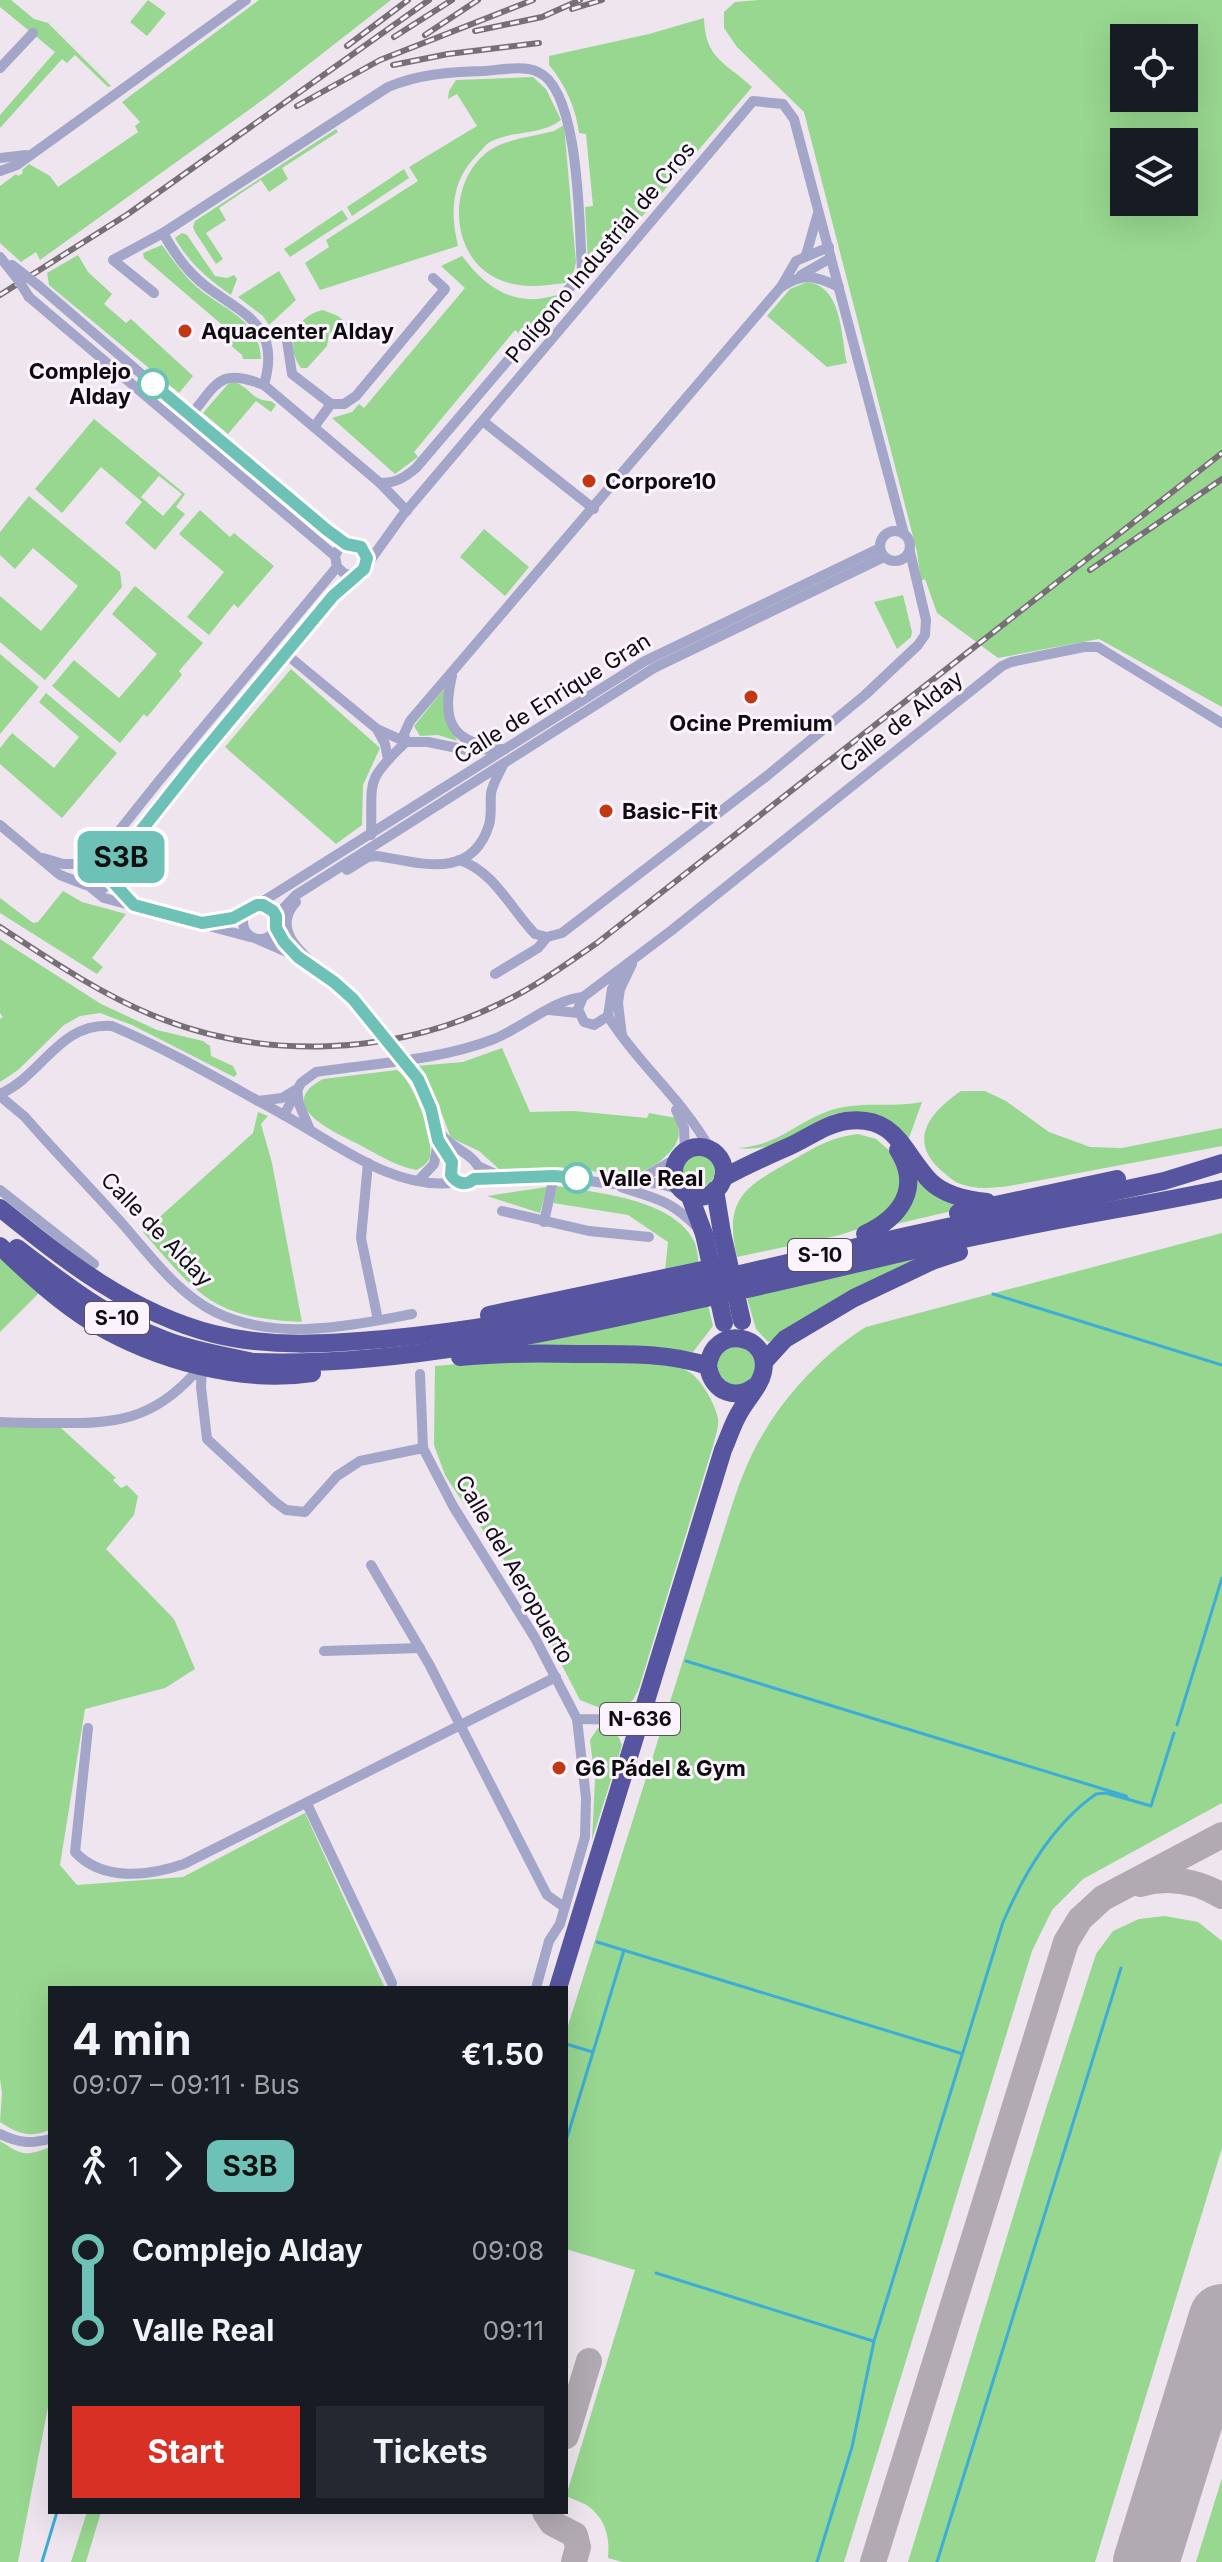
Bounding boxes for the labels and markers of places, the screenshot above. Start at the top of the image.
place label: Aquacenter Alday [201,318,394,344]
marker: Aquacenter Alday [176,322,194,340]
place label: Complejo Alday [29,358,131,409]
marker: Complejo Alday [138,369,168,399]
place label: Corpore10 [605,468,716,494]
marker: Corpore10 [580,472,598,490]
marker: Ocine Premium [742,688,760,706]
place label: Ocine Premium [669,710,833,736]
place label: Basic-Fit [622,798,718,824]
marker: Basic-Fit [597,802,615,820]
marker: Valle Real [562,1163,592,1193]
place label: Valle Real [599,1165,703,1191]
place label: G6 Pádel & Gym [575,1755,746,1781]
marker: G6 Pádel & Gym [550,1759,568,1777]

